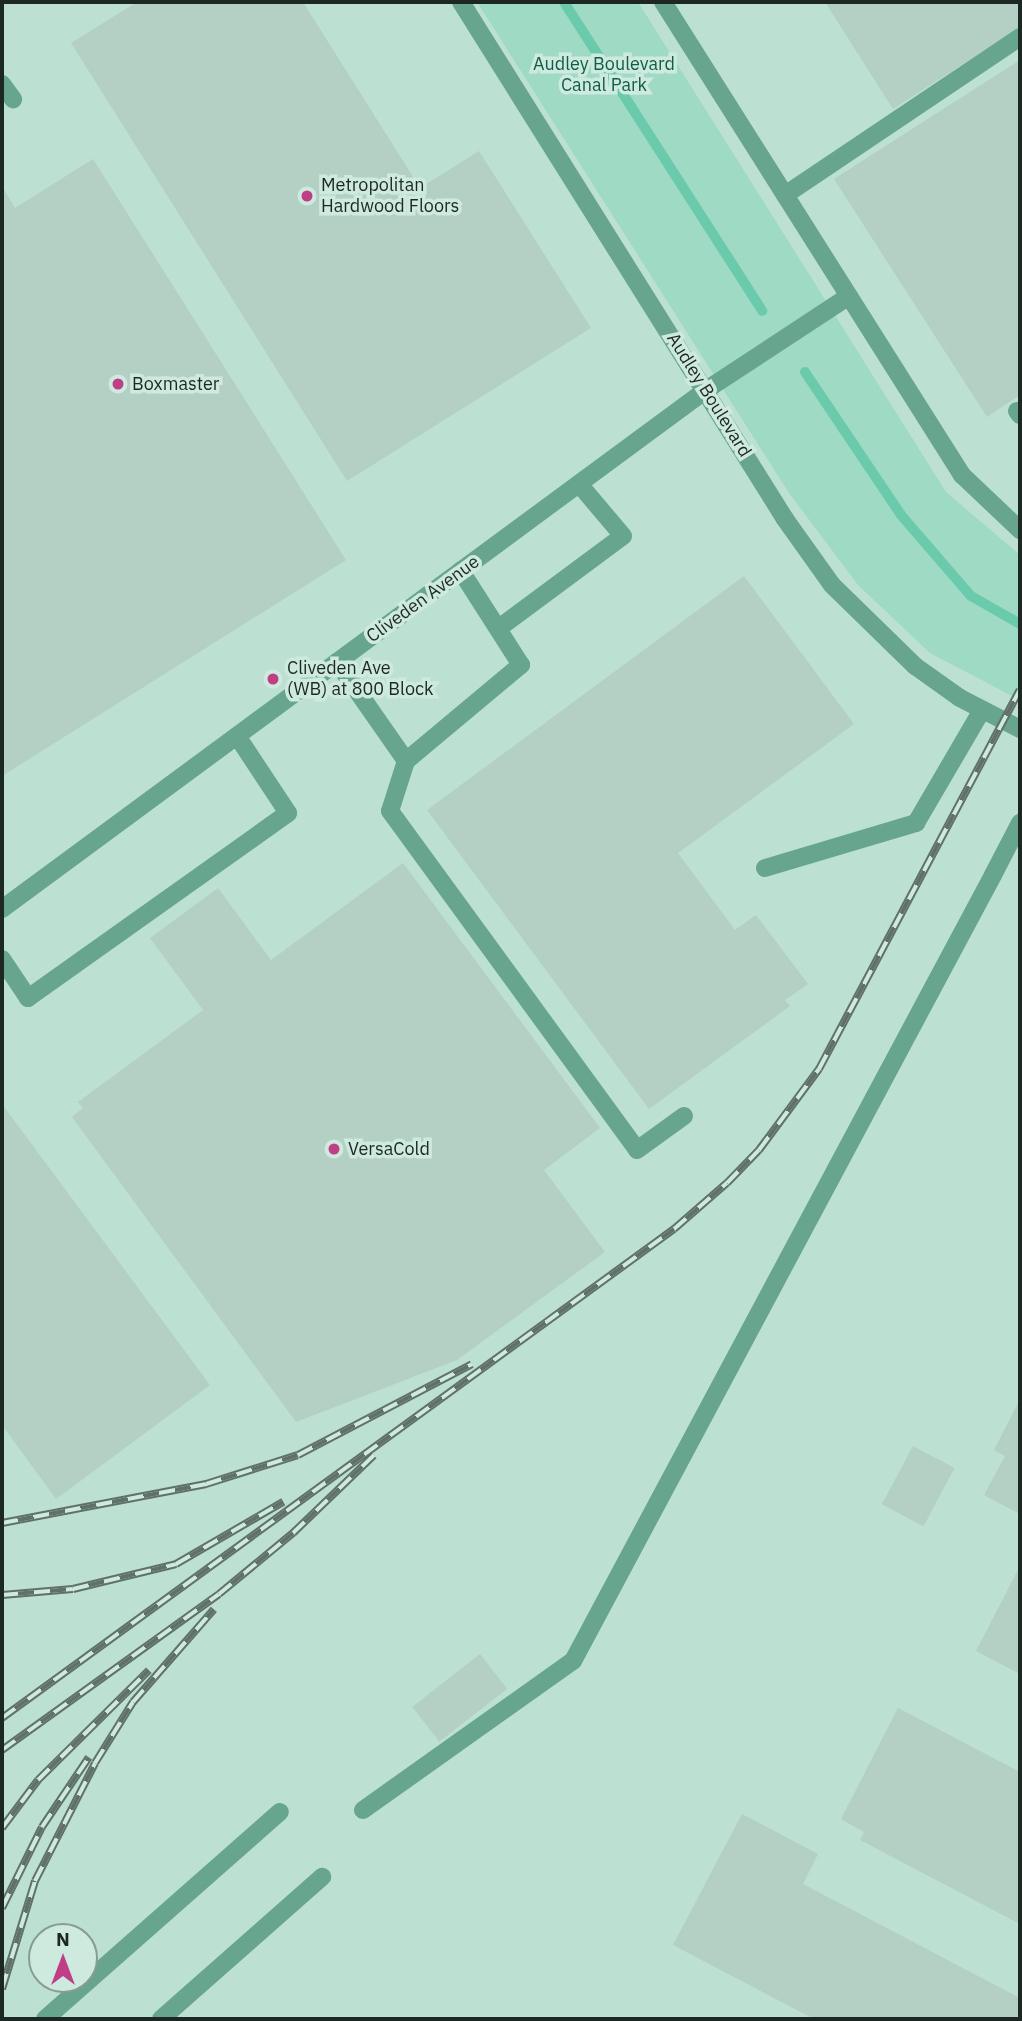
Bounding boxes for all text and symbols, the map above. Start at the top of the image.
park label: Audley Boulevard Canal Park [533,54,675,96]
place label: Metropolitan Hardwood Floors [321,175,459,218]
marker: Metropolitan Hardwood Floors [299,188,315,204]
street label: Audley Boulevard [662,329,756,461]
place label: Boxmaster [132,373,219,395]
marker: Boxmaster [110,376,126,392]
street label: Cliveden Avenue [362,551,484,647]
place label: Cliveden Ave (WB) at 800 Block [287,658,434,700]
marker: Cliveden Ave (WB) at 800 Block [265,671,281,687]
place label: VersaCold [348,1138,430,1160]
marker: VersaCold [326,1141,342,1157]
north arrow [28,1923,98,1993]
text: N [56,1927,70,1951]

